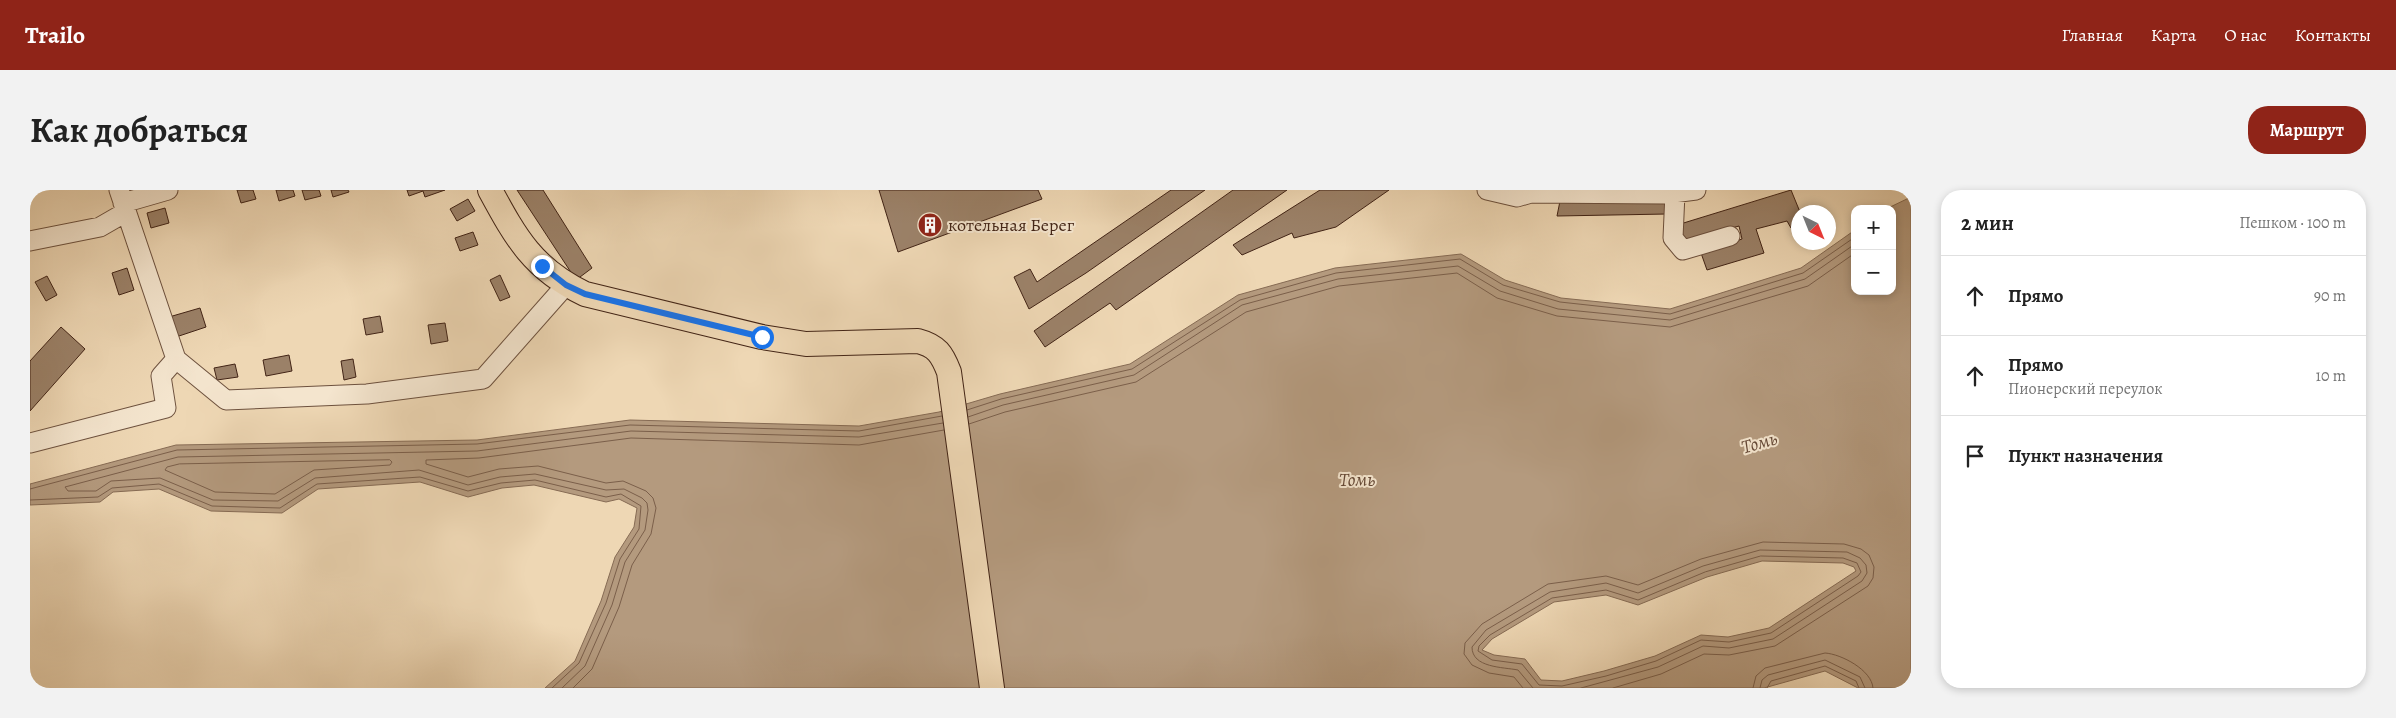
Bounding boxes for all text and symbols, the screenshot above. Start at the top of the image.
text: Trailo [25,19,85,51]
text: Главная [2062,23,2123,47]
text: Карта [2151,23,2196,47]
text: О нас [2224,23,2267,47]
text: Контакты [2295,23,2371,47]
text: Как добраться [30,106,248,154]
button: Маршрут [2248,106,2366,154]
north arrow [1791,205,1836,250]
map controls [1851,205,1896,295]
button: + [1851,205,1896,250]
text: 2 мин [1961,209,2014,237]
building icon: котельная Берег [917,212,943,238]
text: Пешком · 100 m [2239,212,2346,234]
place label: котельная Берег [948,213,1075,237]
button: − [1851,250,1896,295]
route end [531,255,554,278]
icon: ahead [1961,282,1989,310]
text: Прямо [2008,283,2063,309]
text: 90 m [2314,285,2346,307]
route start [751,326,774,349]
text: Прямо [2008,352,2063,378]
icon: ahead [1961,362,1989,390]
text: 10 m [2316,365,2346,387]
text: Пионерский переулок [2008,378,2163,400]
water label: Томь [1738,425,1780,460]
icon: arrive [1961,442,1989,470]
text: Пункт назначения [2008,443,2163,469]
water label: Томь [1339,467,1375,493]

